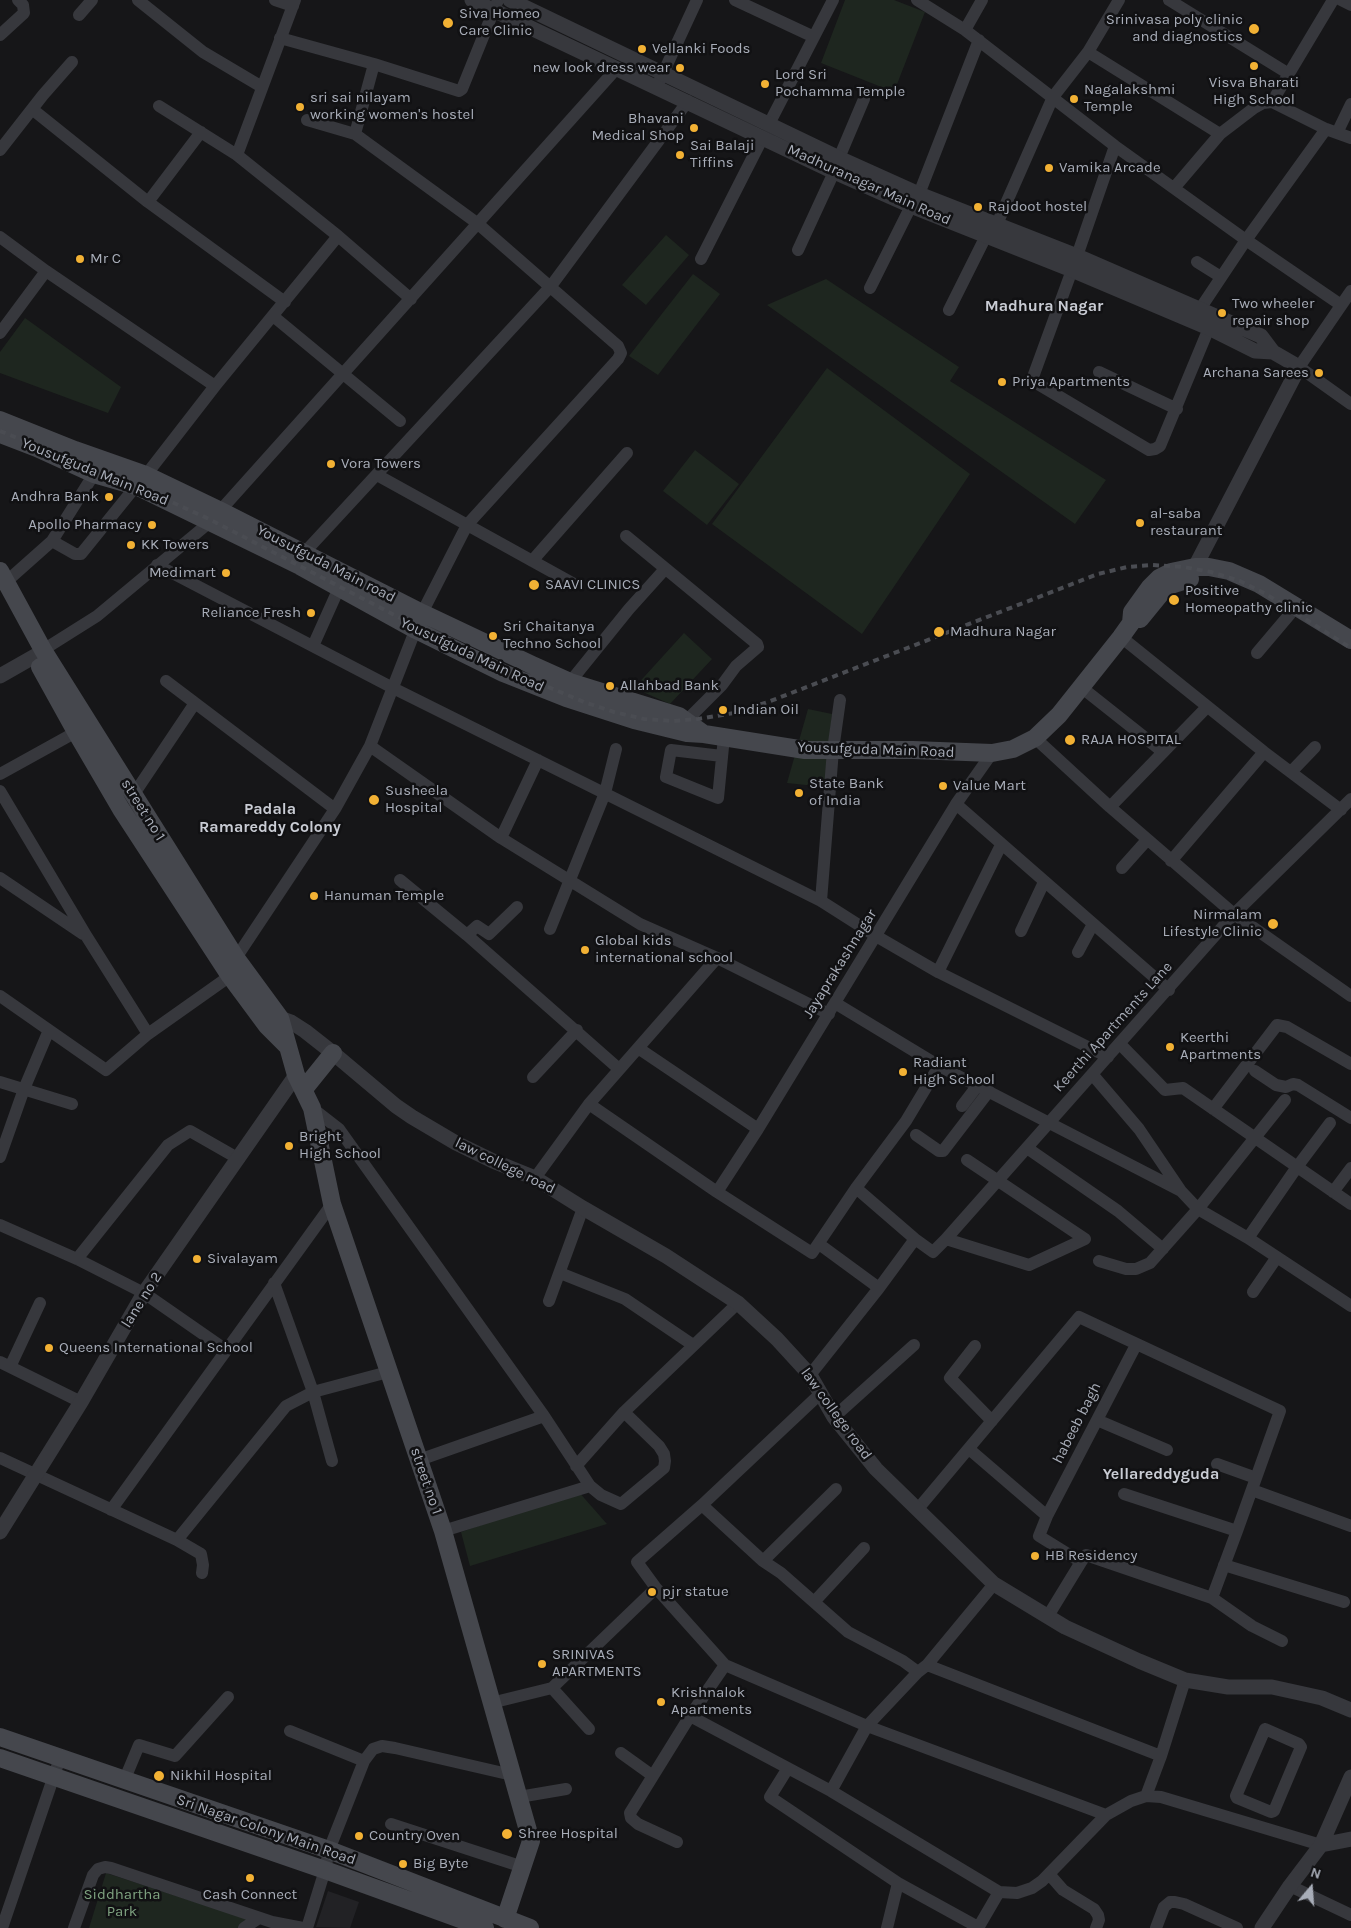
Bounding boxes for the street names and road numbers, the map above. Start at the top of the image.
street label: Madhuranagar Main Road [784,141,954,229]
street label: Yousufguda Main Road [19,434,171,510]
street label: Yousufguda Main road [254,521,398,607]
street label: Yousufguda Main Road [397,614,547,696]
street label: Yousufguda Main Road [797,738,955,762]
street label: street no 1 [117,776,169,844]
street label: Jayaprakashnagar [799,906,881,1022]
street label: Keerthi Apartments Lane [1050,958,1176,1096]
street label: law college road [452,1134,558,1198]
street label: lane no 2 [118,1269,166,1331]
street label: law college road [797,1364,875,1464]
street label: habeeb bagh [1049,1379,1105,1467]
street label: street no 1 [406,1445,446,1517]
street label: Sri Nagar Colony Main Road [174,1791,358,1869]

